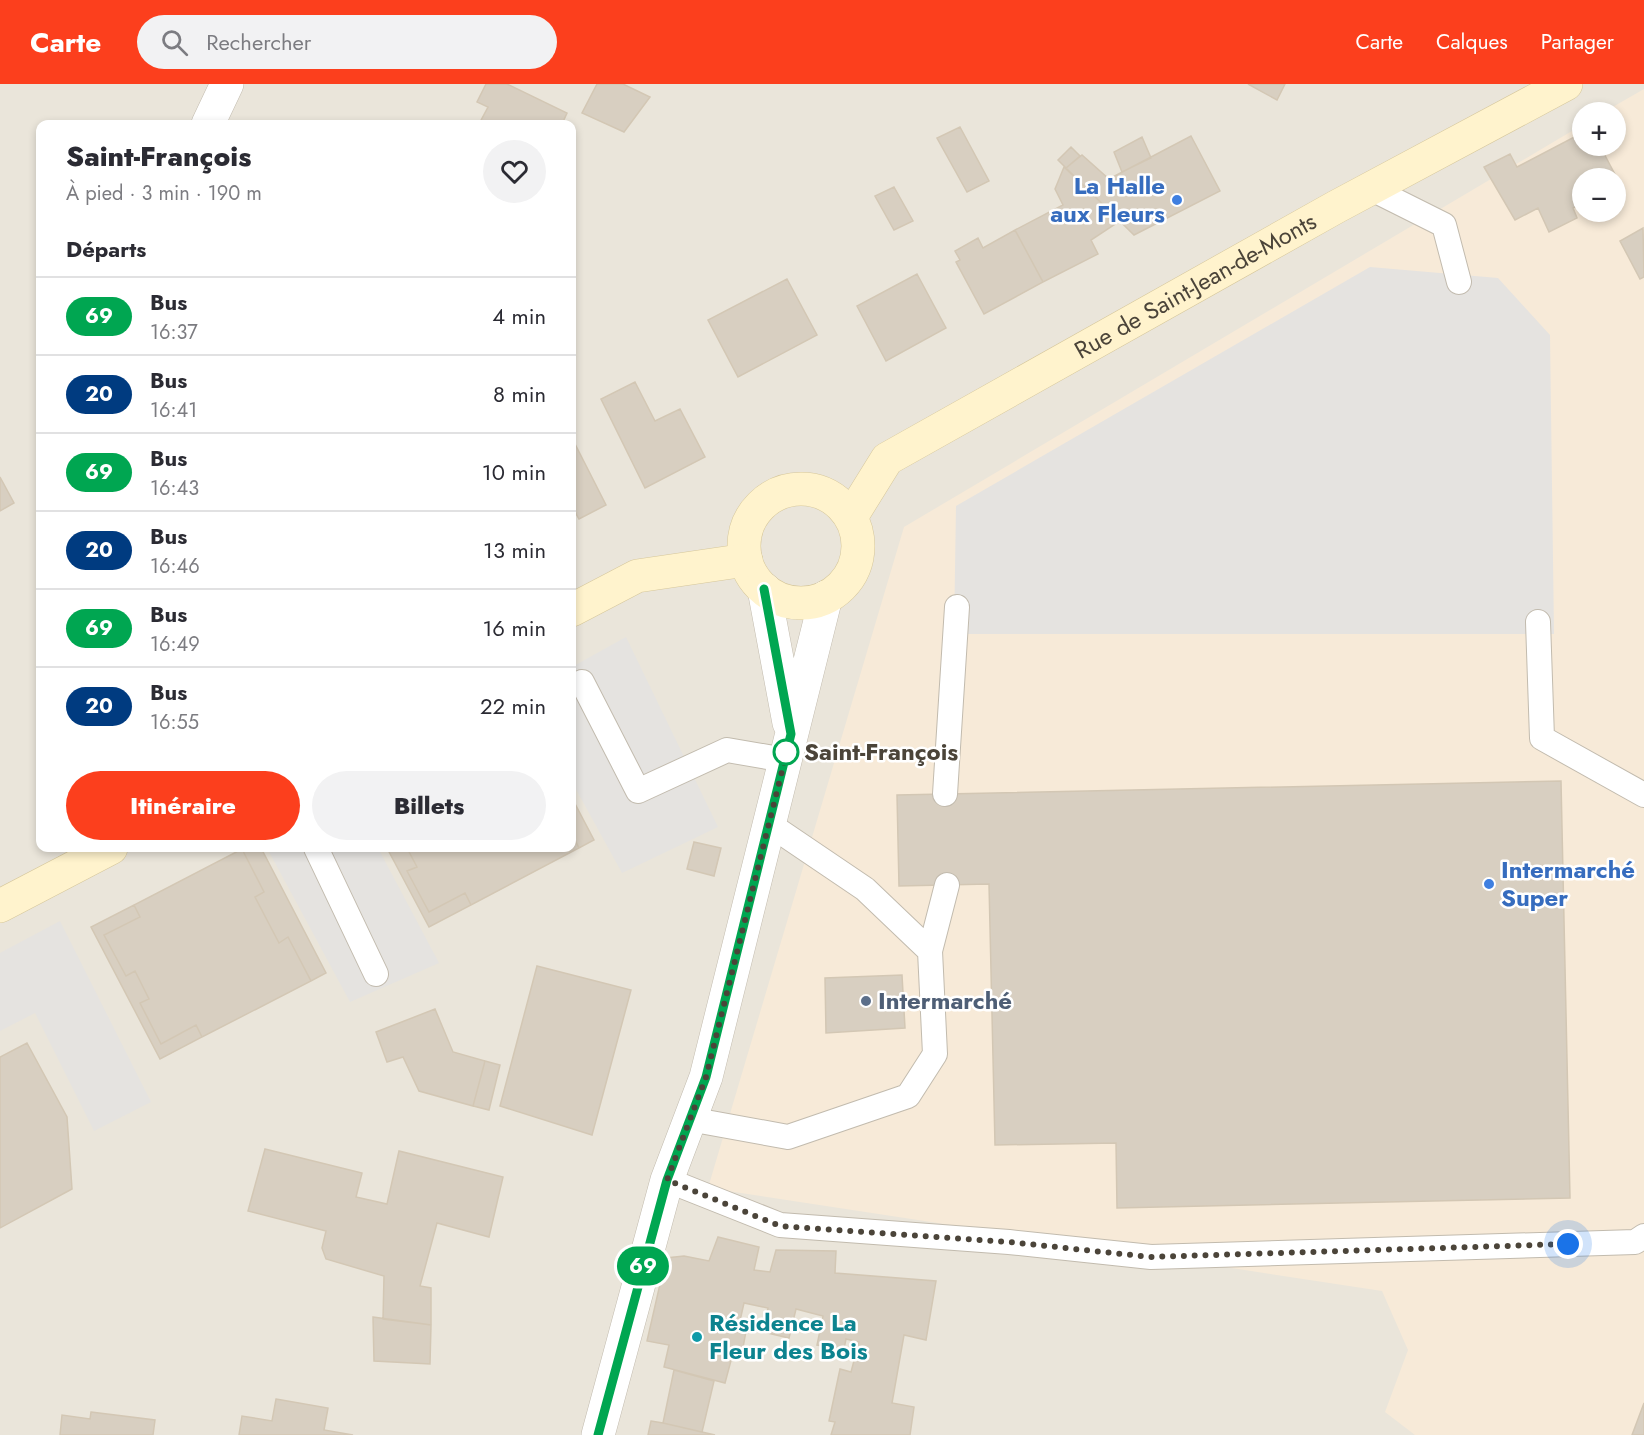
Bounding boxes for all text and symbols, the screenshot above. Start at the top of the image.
search box [137,15,557,69]
text: Carte [30,22,101,63]
icon: search [158,26,191,59]
text: Rechercher [206,26,311,58]
text: Carte [1356,27,1403,57]
text: Calques [1436,27,1508,57]
text: Partager [1541,27,1614,57]
map controls [1572,102,1626,222]
button: + [1572,102,1626,156]
text: Saint-François [66,136,251,177]
button: heart [483,140,546,203]
place label: La Halle aux Fleurs [1050,168,1165,231]
button: − [1572,168,1626,222]
text: À pied · 3 min · 190 m [66,179,262,208]
marker: La Halle aux Fleurs [1170,193,1184,207]
street label: Rue de Saint-Jean-de-Monts [1068,204,1323,367]
text: Départs [66,233,146,265]
text: Bus [150,286,187,318]
text: 4 min [492,300,546,332]
text: 69 [85,301,113,331]
text: 16:37 [150,318,198,347]
text: Bus [150,364,187,396]
text: 8 min [493,378,546,410]
text: 20 [85,379,113,409]
text: 16:41 [150,396,197,425]
text: Bus [150,442,187,474]
text: 10 min [482,456,546,488]
text: 69 [85,457,113,487]
text: 16:43 [150,474,199,503]
text: Bus [150,520,187,552]
text: 13 min [483,534,546,566]
text: 20 [85,535,113,565]
text: 16:46 [150,552,200,581]
text: Bus [150,598,187,630]
text: 16 min [482,612,546,644]
text: 69 [85,613,113,643]
text: 16:49 [150,630,200,659]
text: Bus [150,676,187,708]
text: 22 min [480,690,546,722]
text: 20 [85,691,113,721]
text: 16:55 [150,708,199,737]
place label: Saint-François [804,734,958,769]
marker: Saint-François [773,739,799,765]
button: Itinéraire [66,771,300,840]
button: Billets [312,771,546,840]
place label: Intermarché Super [1501,852,1635,915]
marker: Intermarché Super [1482,877,1496,891]
place label: Intermarché [878,983,1012,1018]
marker: Intermarché [859,994,873,1008]
your location [1553,1229,1583,1259]
line badge: 69 [616,1246,670,1286]
text: 69 [629,1251,657,1281]
place label: Résidence La Fleur des Bois [709,1305,868,1368]
marker: Résidence La Fleur des Bois [690,1330,704,1344]

